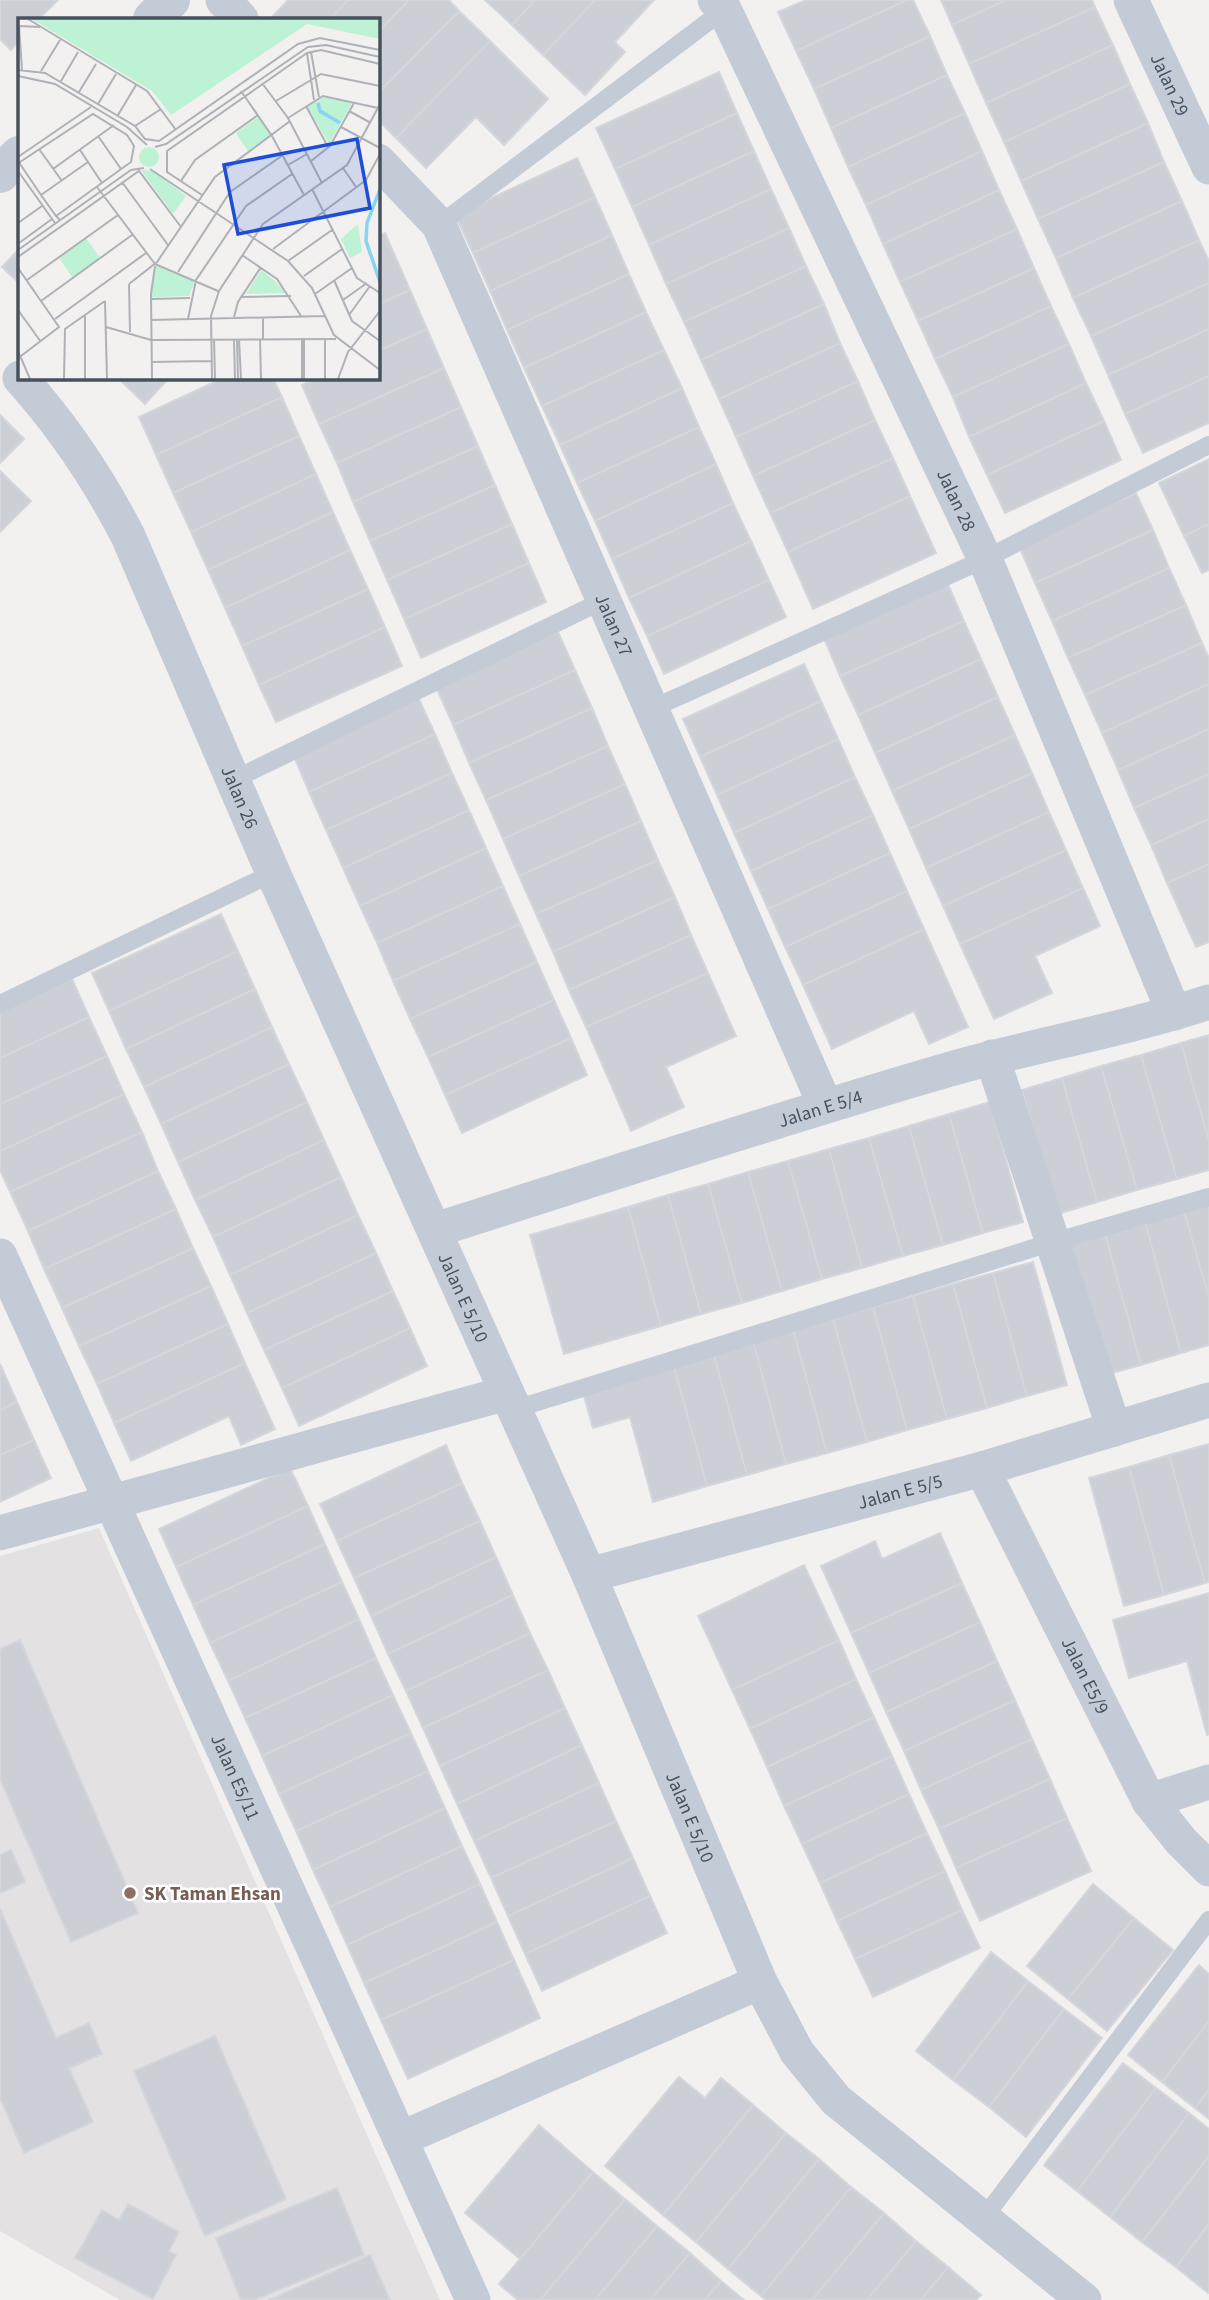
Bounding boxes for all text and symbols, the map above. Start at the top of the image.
inset map [18,18,380,380]
street label: Jalan 29 [1143,49,1195,121]
street label: Jalan 28 [929,465,982,536]
street label: Jalan 27 [587,590,639,661]
street label: Jalan 26 [213,762,264,833]
street label: Jalan E 5/4 [775,1084,866,1135]
street label: Jalan E 5/10 [431,1248,495,1347]
street label: Jalan E 5/5 [855,1468,946,1517]
street label: Jalan E5/9 [1054,1633,1115,1719]
street label: Jalan E5/11 [203,1730,266,1825]
street label: Jalan E 5/10 [658,1768,720,1867]
place label: SK Taman Ehsan [144,1881,281,1908]
marker: SK Taman Ehsan [122,1885,138,1901]

